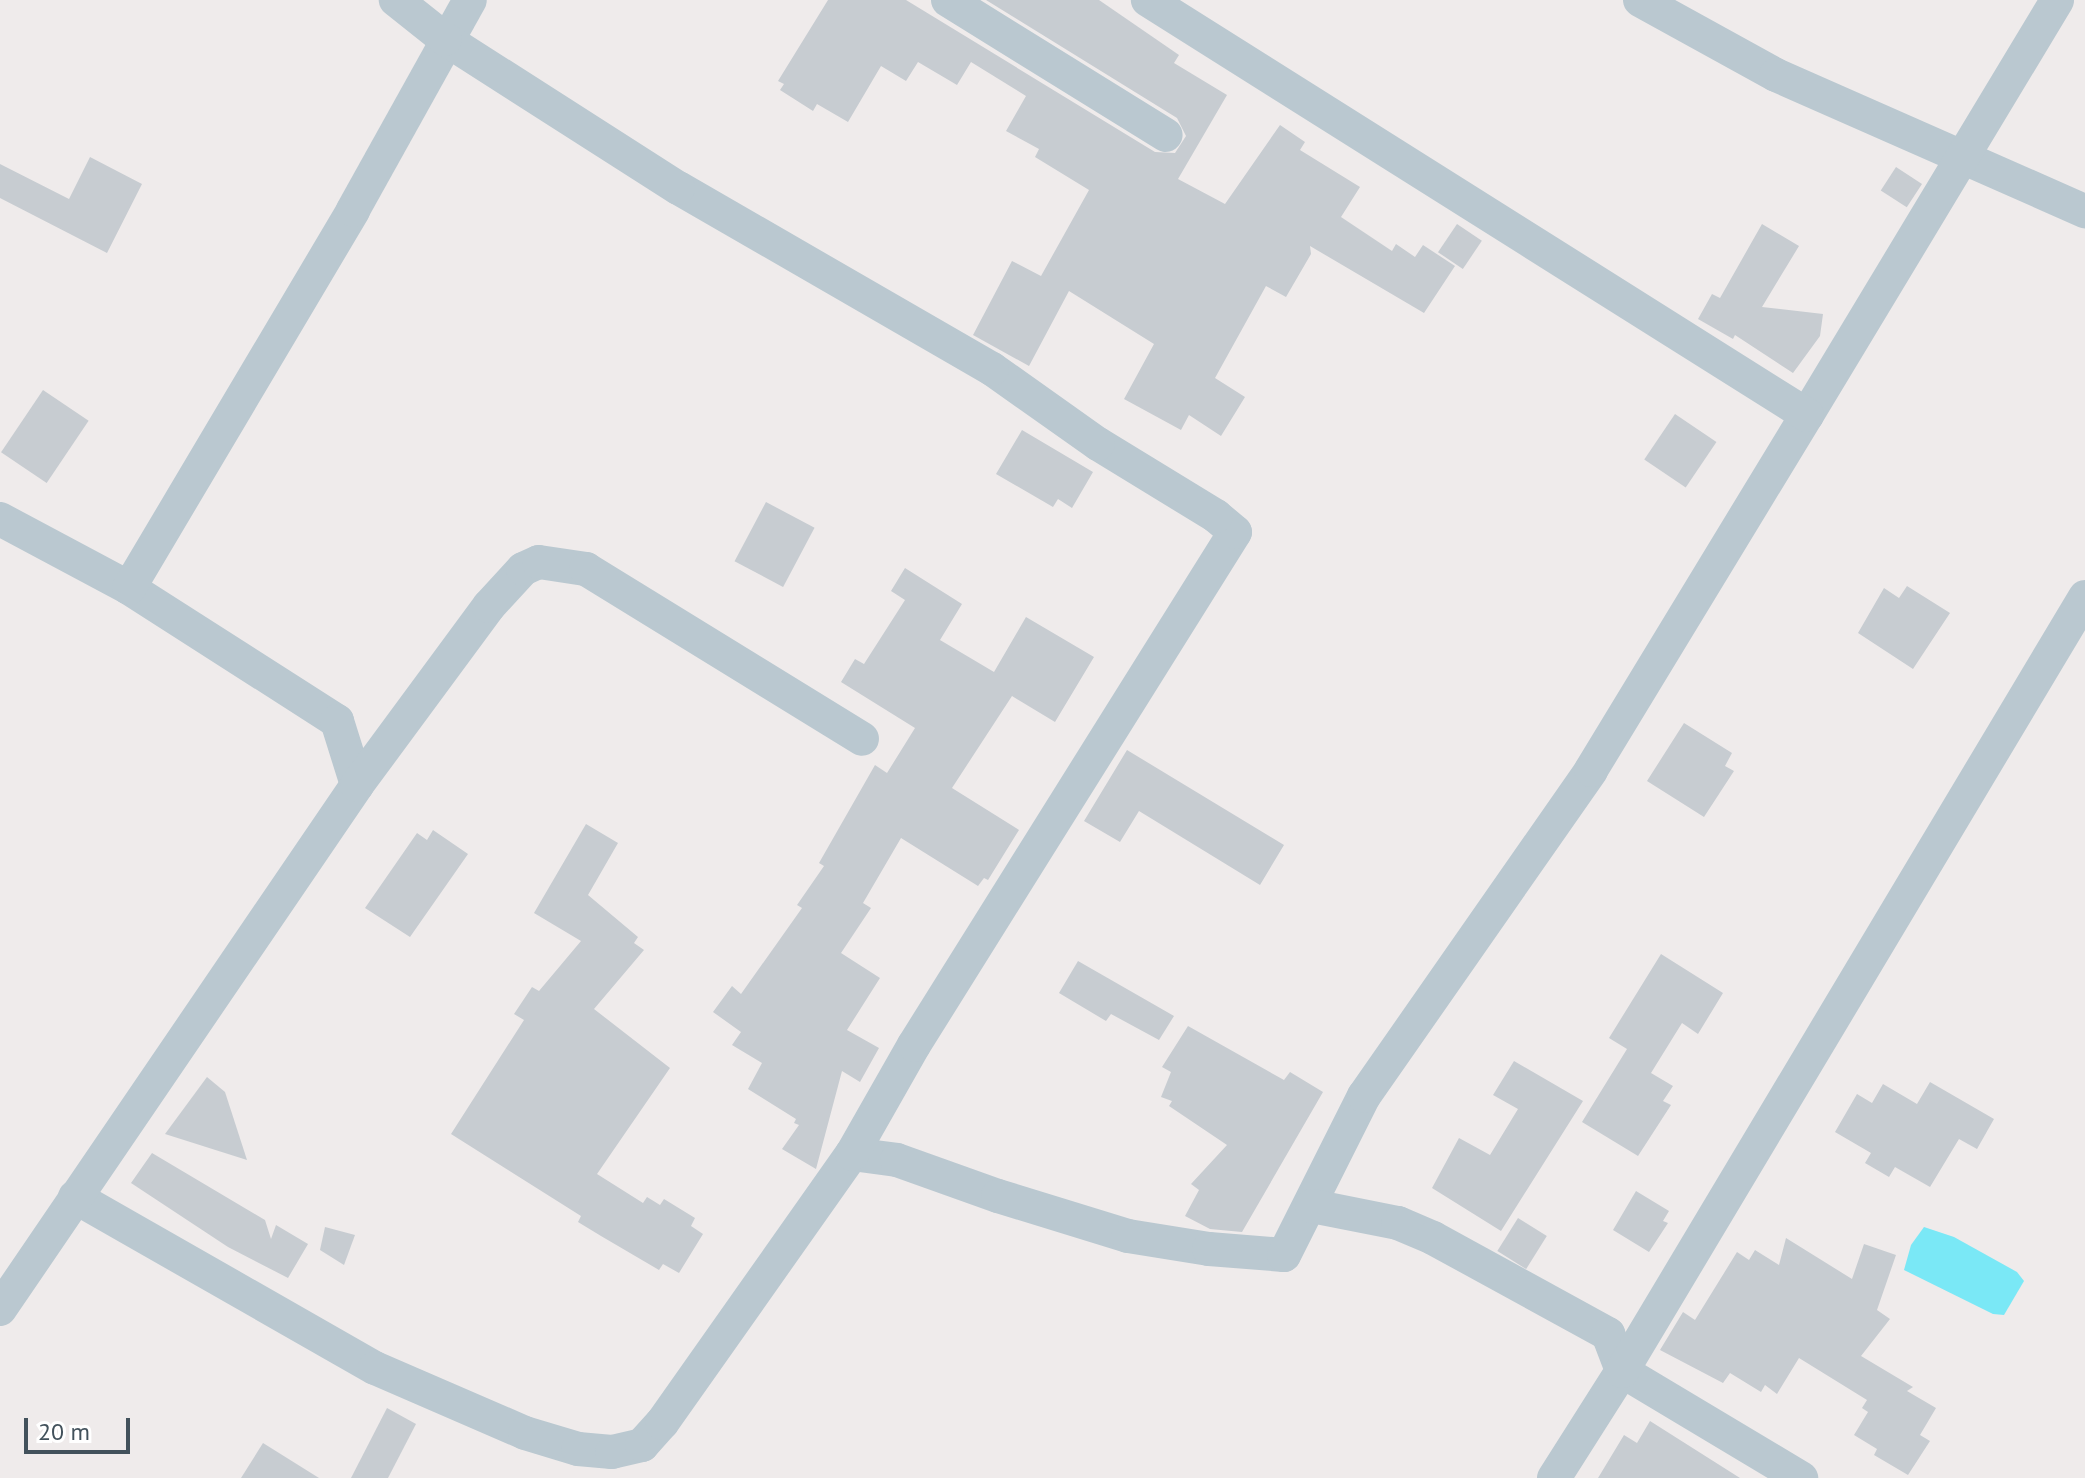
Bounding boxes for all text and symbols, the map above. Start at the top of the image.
scale bar [28,1402,134,1452]
text: 20 m [38,1416,90,1447]

